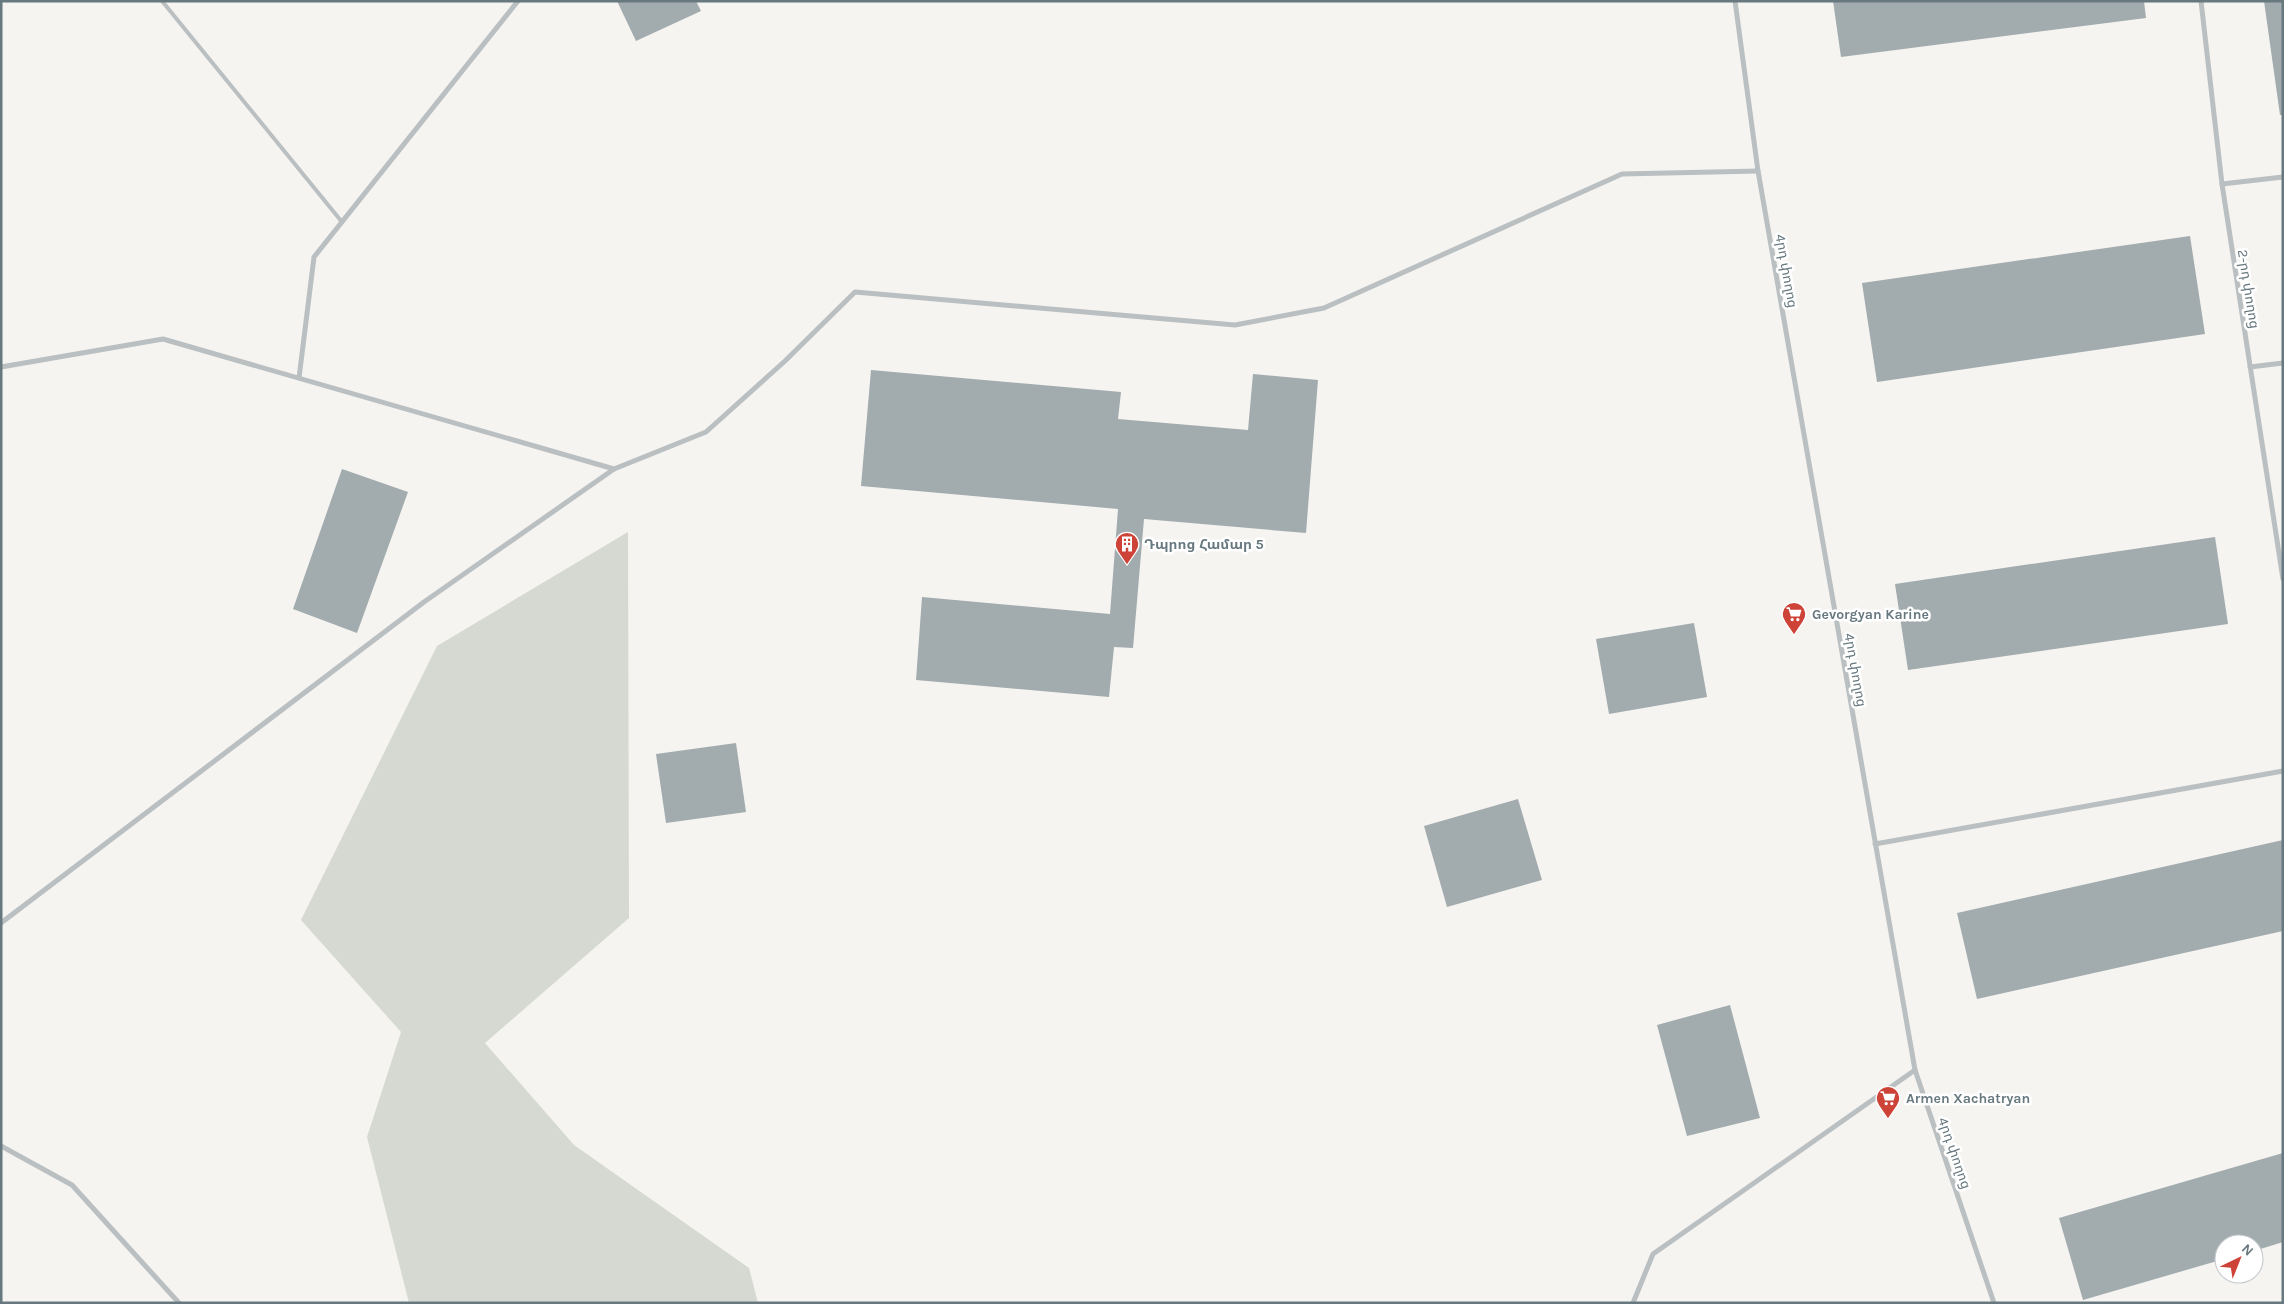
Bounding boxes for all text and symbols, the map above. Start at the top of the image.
street label: 4րդ փողոց [1772,233,1801,309]
street label: 2-րդ փողոց [2234,248,2263,330]
building icon: Դպրոց Համար 5 [1114,531,1140,565]
place label: Դպրոց Համար 5 [1144,536,1264,553]
supermarket icon: Gevorgyan Karine [1781,601,1807,635]
place label: Gevorgyan Karine [1812,606,1929,623]
street label: 4րդ փողոց [1841,632,1870,708]
supermarket icon: Armen Xachatryan [1875,1085,1901,1119]
place label: Armen Xachatryan [1906,1090,2030,1107]
street label: 4րդ փողոց [1934,1115,1975,1191]
north arrow [2214,1234,2264,1284]
text: N [2238,1240,2257,1260]

